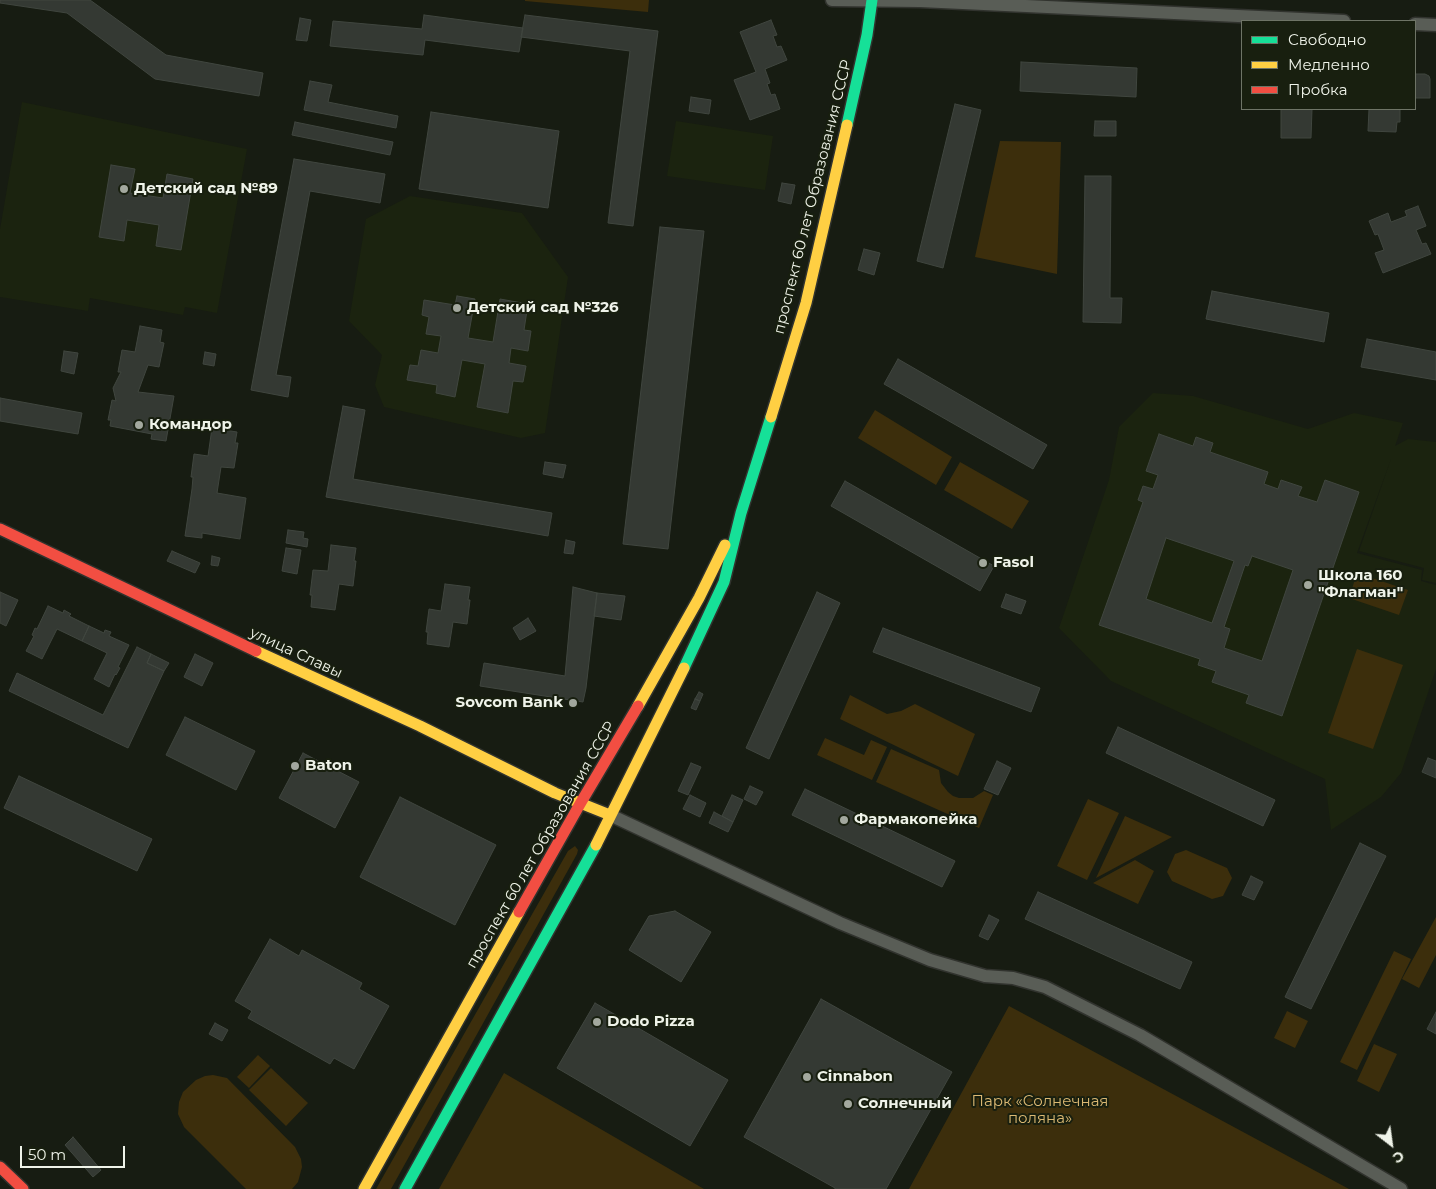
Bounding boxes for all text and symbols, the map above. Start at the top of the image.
legend [1241,20,1416,110]
text: Свободно [1288,30,1366,49]
text: Медленно [1288,55,1370,74]
street label: проспект 60 лет Образования СССР [770,58,856,336]
text: Пробка [1288,80,1347,99]
place label: Детский сад №89 [134,180,278,198]
marker: Детский сад №89 [118,183,130,195]
place label: Детский сад №326 [467,299,619,317]
marker: Детский сад №326 [451,302,463,314]
place label: Командор [149,416,232,434]
marker: Командор [133,419,145,431]
place label: Fasol [993,554,1034,572]
marker: Fasol [977,557,989,569]
place label: Школа 160 "Флагман" [1318,567,1403,602]
marker: Школа 160 "Флагман" [1302,579,1314,591]
street label: улица Славы [247,624,345,682]
place label: Sovcom Bank [456,694,563,712]
marker: Sovcom Bank [567,697,579,709]
street label: проспект 60 лет Образования СССР [463,718,619,972]
place label: Baton [305,757,352,775]
marker: Baton [289,760,301,772]
place label: Фармакопейка [854,811,977,829]
marker: Фармакопейка [838,814,850,826]
place label: Dodo Pizza [607,1013,695,1031]
marker: Dodo Pizza [591,1016,603,1028]
place label: Cinnabon [817,1068,893,1086]
marker: Cinnabon [801,1071,813,1083]
park label: Парк «Солнечная поляна» [972,1093,1108,1128]
place label: Солнечный [858,1095,952,1113]
marker: Солнечный [842,1098,854,1110]
north arrow [1366,1119,1416,1169]
scale bar [22,1136,128,1168]
text: 50 m [28,1145,66,1164]
text: С [1390,1147,1407,1167]

